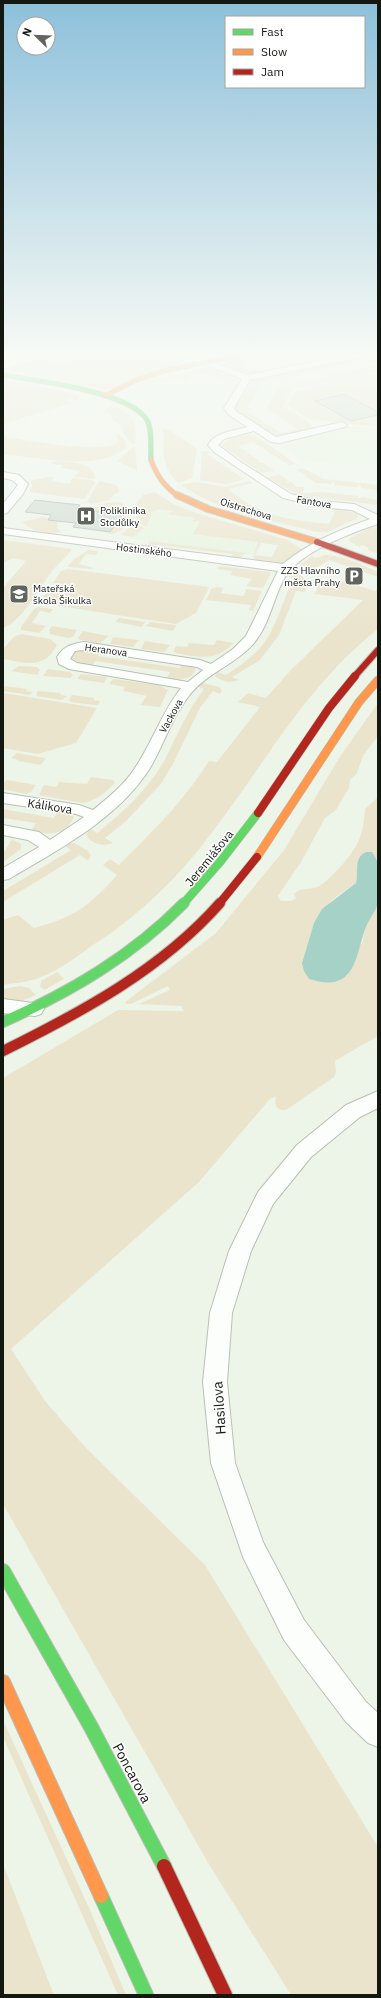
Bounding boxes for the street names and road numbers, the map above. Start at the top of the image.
street label: Fantova [295,493,333,512]
street label: Oistrachova [219,495,274,523]
street label: Hostinského [115,540,173,560]
street label: Heranova [84,641,129,660]
street label: Vackova [156,696,186,735]
street label: Kálikova [27,795,74,817]
street label: Jeremiášova [182,826,237,889]
street label: Hasilova [208,1380,230,1435]
street label: Poncarova [109,1740,156,1807]

